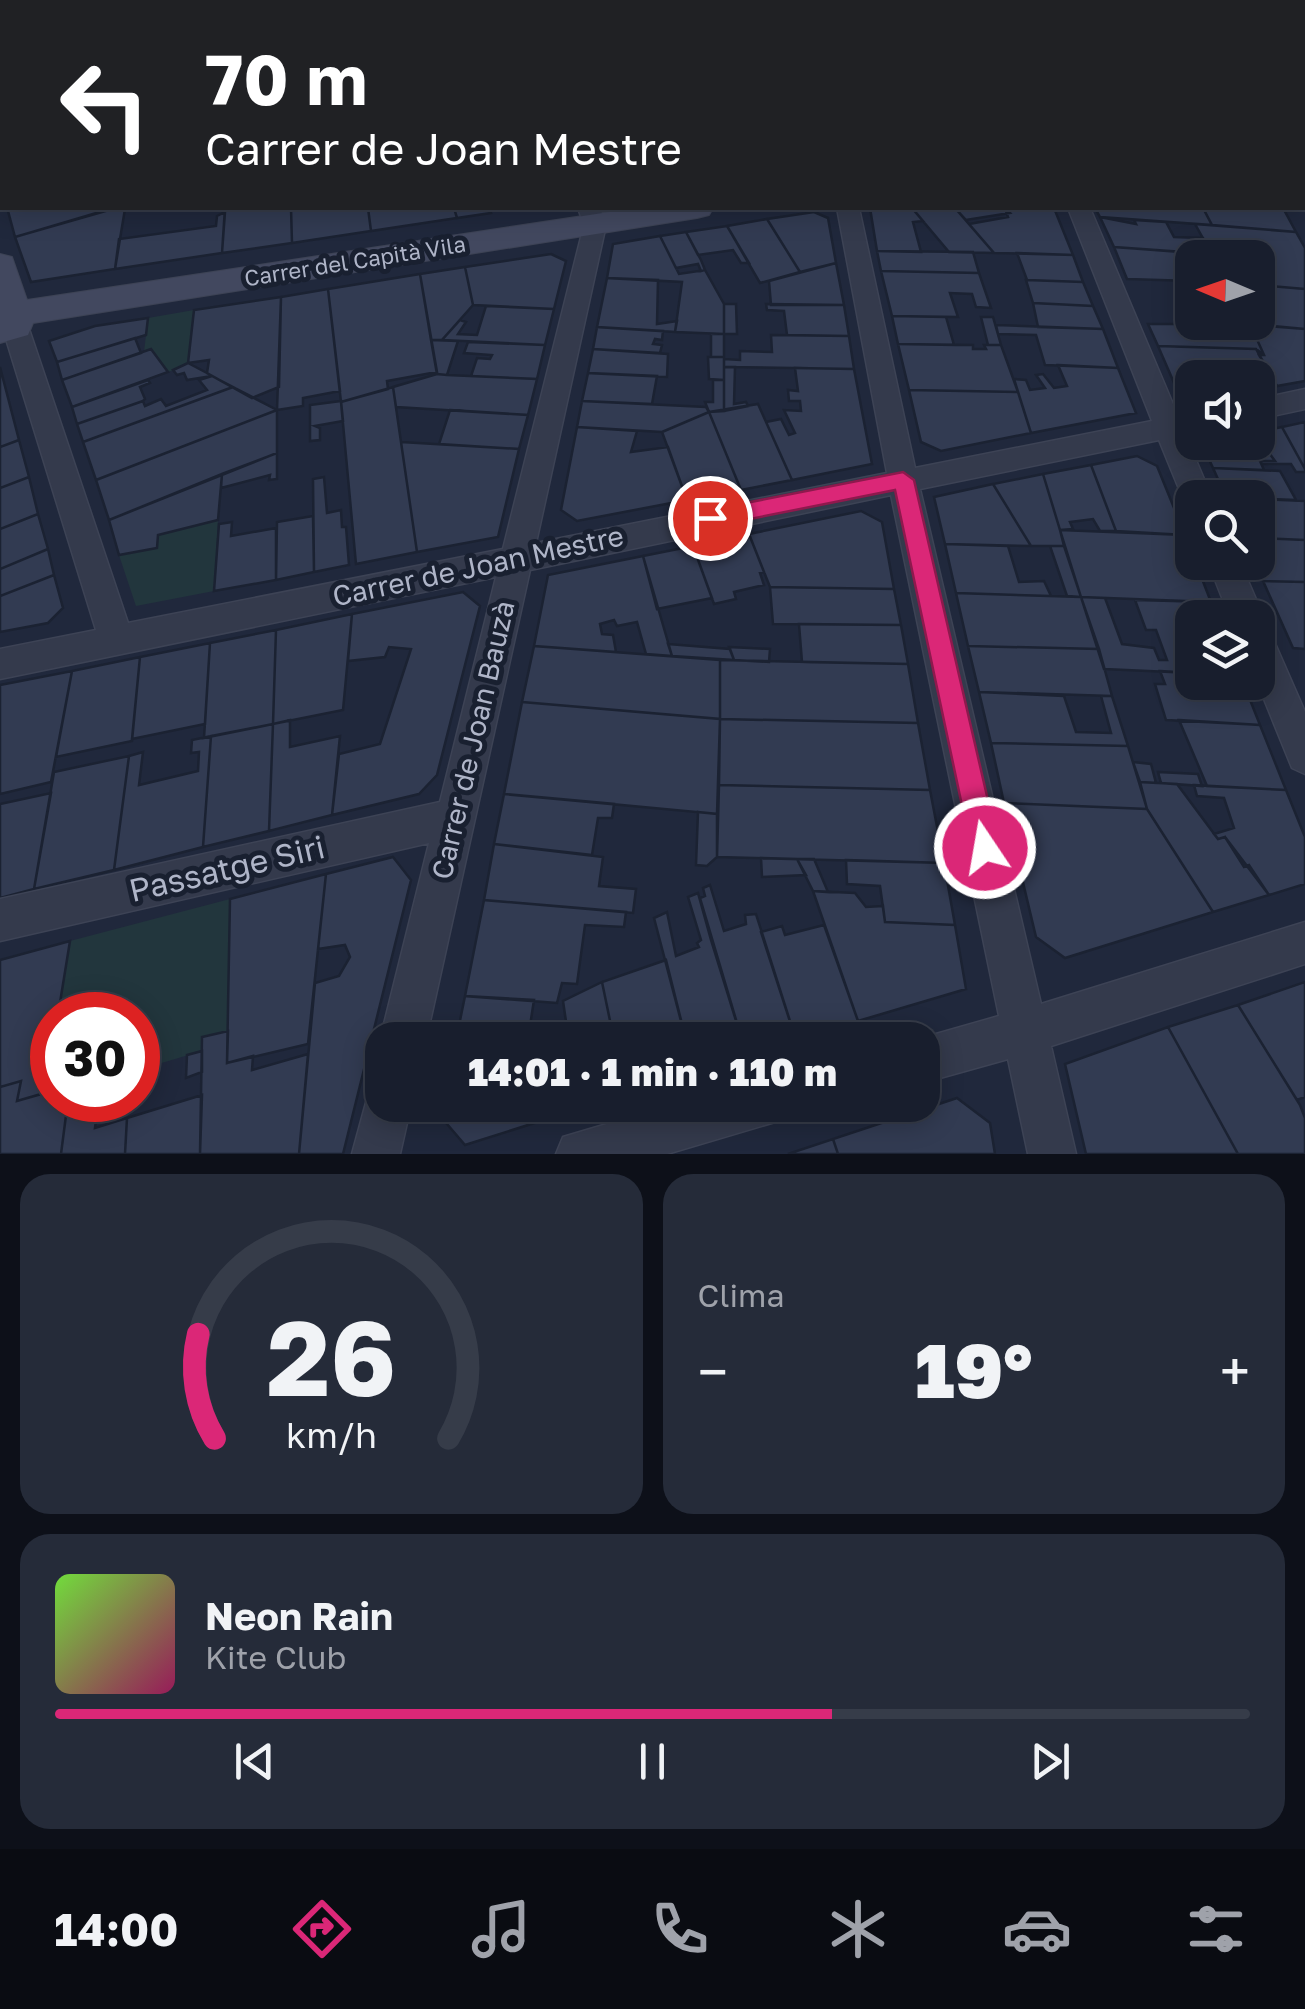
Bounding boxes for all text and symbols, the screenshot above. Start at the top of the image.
text: 70 m [205,36,367,120]
icon: left [40,40,170,170]
text: Carrer de Joan Mestre [205,121,682,175]
street label: Carrer del Capità Vila [242,230,467,291]
north arrow [1175,240,1275,340]
map controls [1175,240,1275,700]
button: sound [1175,360,1275,460]
pin [668,476,753,561]
button: search [1175,480,1275,580]
icon: arrive [683,491,738,546]
street label: Carrer de Joan Mestre [329,519,626,612]
street label: Carrer de Joan Bauzà [424,597,521,882]
button: layers [1175,600,1275,700]
position arrow [933,796,1037,900]
street label: Passatge Siri [125,827,328,909]
speed limit sign: 30 [30,992,160,1122]
text: 14:01 · 1 min · 110 m [468,1049,837,1094]
text: Clima [698,1276,784,1314]
text: 26 [267,1294,396,1419]
text: 19° [915,1324,1033,1415]
text: − [698,1338,728,1404]
text: + [1220,1338,1250,1404]
text: km/h [286,1413,377,1456]
text: Neon Rain [205,1593,393,1638]
text: Kite Club [205,1638,346,1676]
icon: previous [227,1734,282,1789]
icon: pause [625,1734,680,1789]
icon: next [1023,1734,1078,1789]
icon: directions [287,1894,357,1964]
icon: music [466,1894,536,1964]
icon: phone [645,1894,715,1964]
icon: climate [823,1894,893,1964]
icon: car [1002,1894,1072,1964]
icon: filters [1181,1894,1251,1964]
text: 14:00 [54,1902,179,1956]

